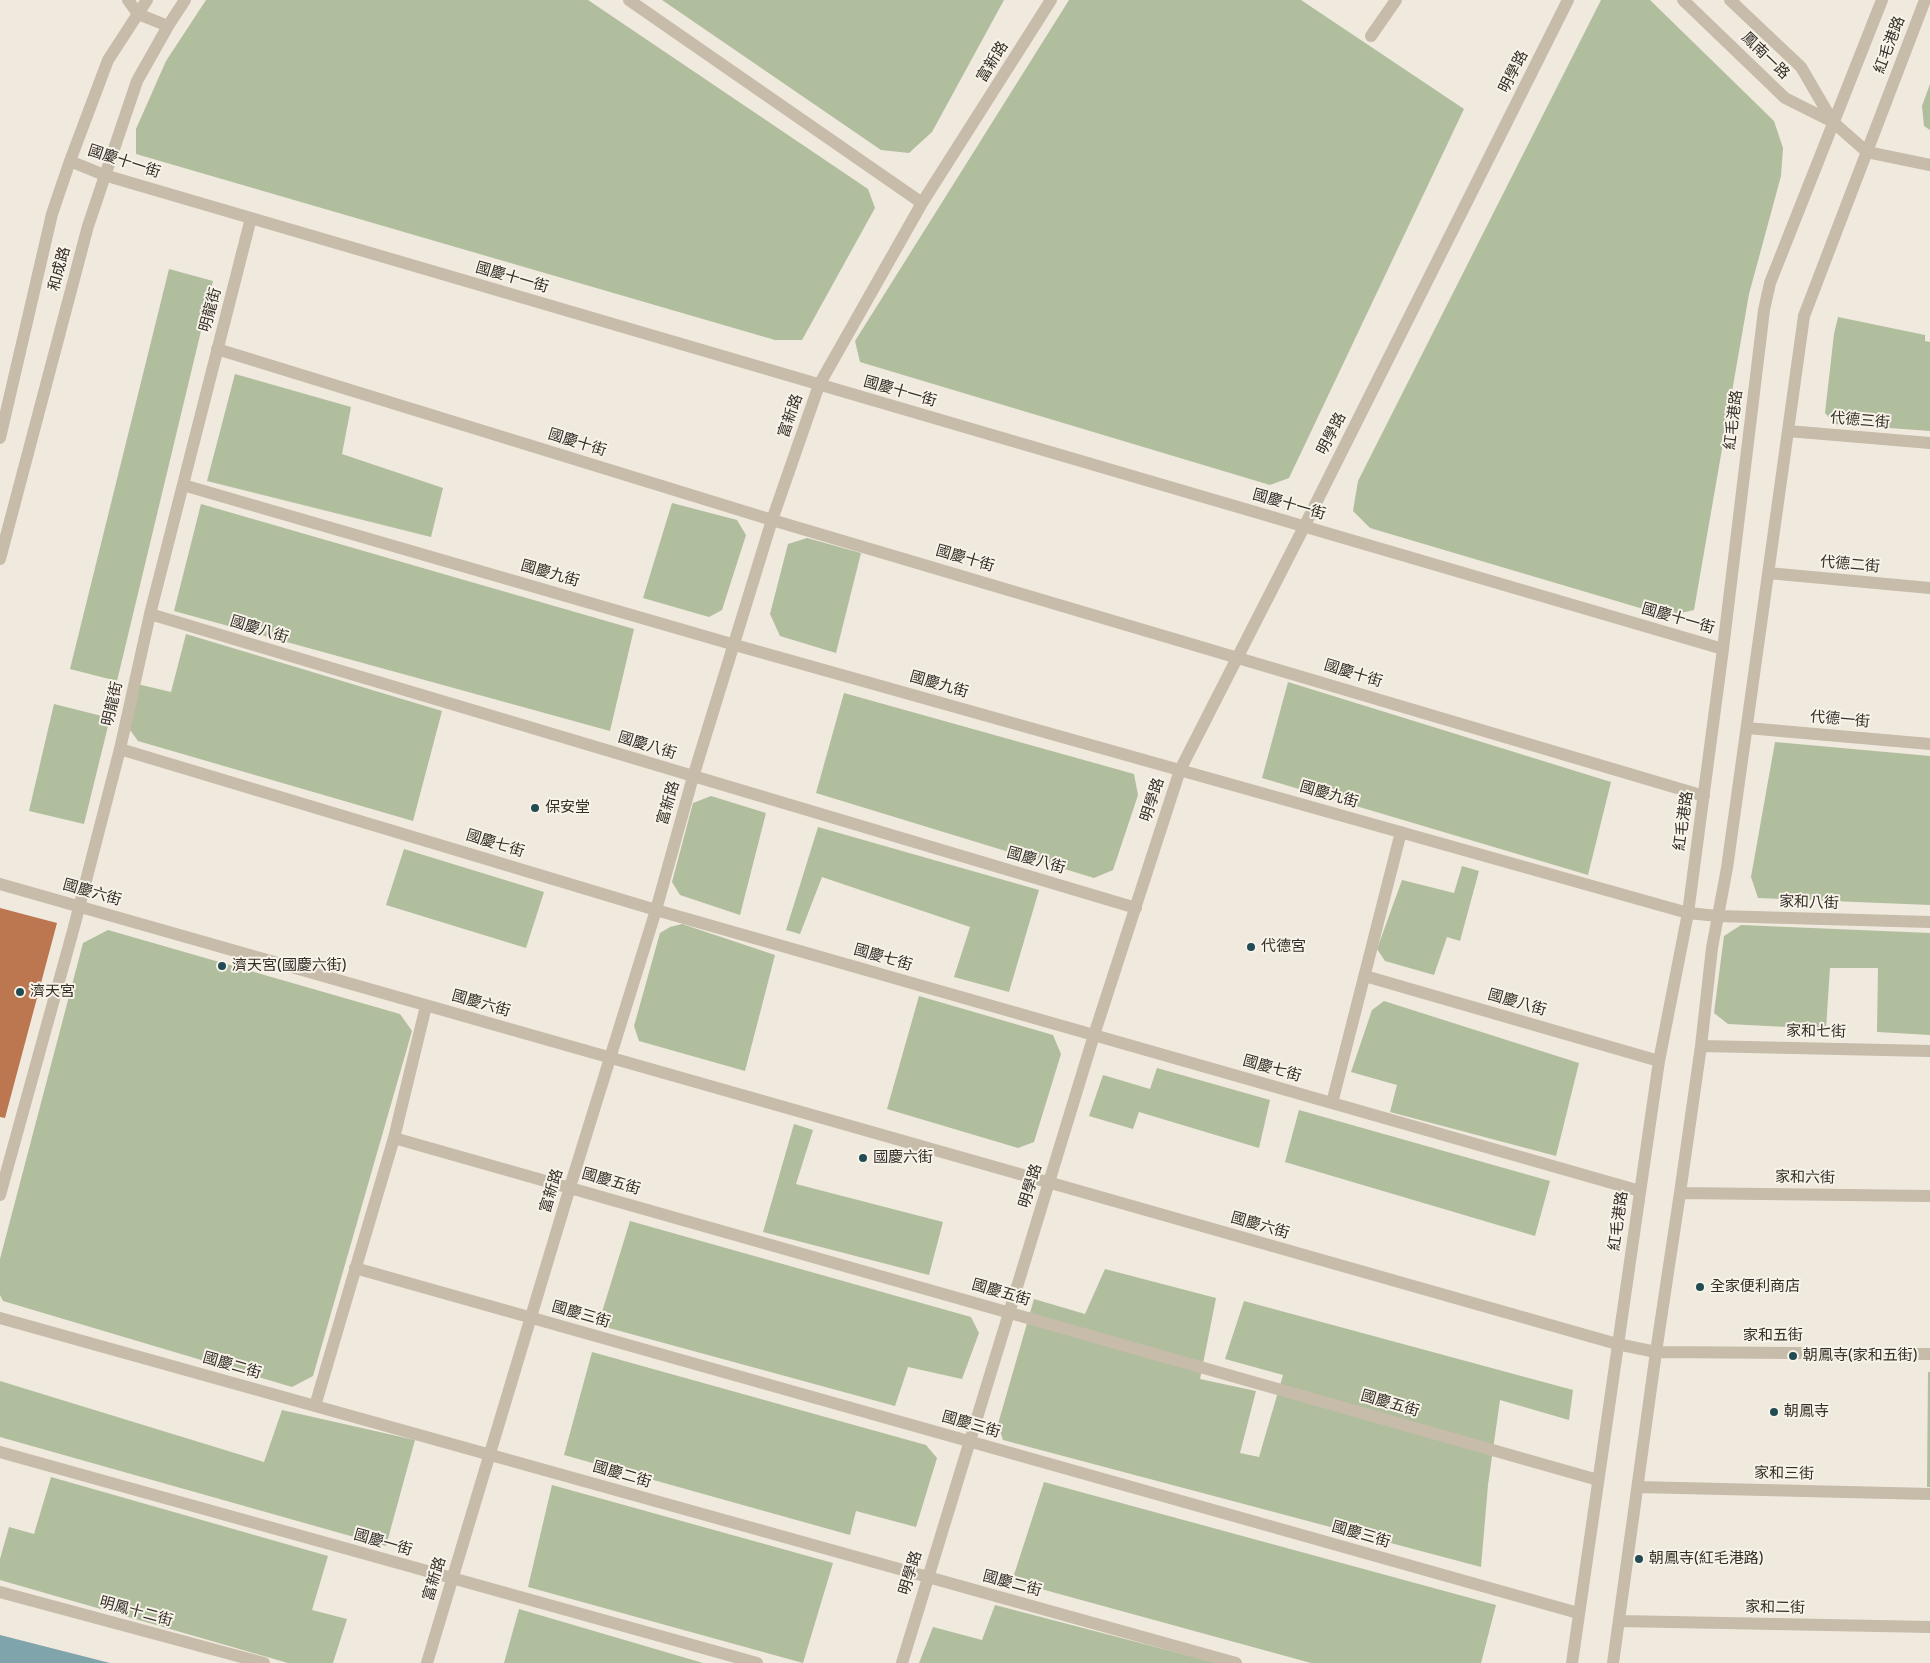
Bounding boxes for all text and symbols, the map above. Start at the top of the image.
street label: 紅毛港路 [1871,14,1909,76]
street label: 鳳南一路 [1737,29,1793,83]
street label: 富新路 [973,38,1013,86]
street label: 明學路 [1496,48,1532,96]
street label: 國慶十一街 [86,142,162,182]
street label: 和成路 [45,245,75,293]
street label: 國慶十一街 [473,259,551,297]
street label: 明龍街 [196,286,226,334]
street label: 國慶十一街 [861,373,939,411]
street label: 紅毛港路 [1721,389,1747,451]
street label: 富新路 [775,392,807,440]
street label: 代德三街 [1829,409,1891,433]
street label: 明學路 [1314,410,1350,458]
street label: 國慶十街 [546,426,608,460]
street label: 國慶十一街 [1250,486,1328,524]
street label: 國慶十街 [934,542,996,576]
street label: 代德二街 [1819,553,1881,577]
street label: 國慶九街 [519,557,581,591]
street label: 國慶十一街 [1639,600,1717,638]
street label: 國慶八街 [228,613,290,647]
street label: 國慶十街 [1322,657,1384,691]
street label: 國慶九街 [908,668,970,702]
street label: 明龍街 [99,680,127,728]
street label: 代德一街 [1809,708,1871,732]
street label: 國慶八街 [616,729,678,763]
street label: 明學路 [1137,776,1169,824]
street label: 國慶九街 [1298,778,1360,812]
street label: 富新路 [654,779,684,827]
street label: 紅毛港路 [1671,790,1697,852]
place label: 保安堂 [545,799,590,817]
marker: 保安堂 [529,802,541,814]
street label: 國慶七街 [464,827,526,861]
street label: 國慶八街 [1005,844,1067,878]
street label: 國慶六街 [61,876,123,910]
street label: 家和八街 [1779,893,1839,913]
place label: 代德宮 [1261,938,1306,956]
street label: 國慶七街 [852,941,914,975]
marker: 代德宮 [1245,941,1257,953]
place label: 濟天宮(國慶六街) [232,957,346,975]
marker: 濟天宮(國慶六街) [216,960,228,972]
place label: 濟天宮 [30,983,75,1001]
marker: 濟天宮 [14,986,26,998]
street label: 國慶八街 [1486,986,1548,1020]
street label: 國慶六街 [450,987,512,1021]
street label: 家和七街 [1786,1022,1846,1042]
street label: 國慶七街 [1241,1052,1303,1086]
place label: 國慶六街 [873,1149,933,1167]
marker: 國慶六街 [857,1152,869,1164]
street label: 明學路 [1016,1162,1046,1210]
street label: 國慶五街 [580,1165,642,1199]
street label: 富新路 [537,1167,567,1215]
street label: 家和六街 [1775,1168,1835,1188]
street label: 紅毛港路 [1606,1190,1632,1252]
street label: 國慶六街 [1229,1209,1291,1243]
street label: 國慶五街 [970,1276,1032,1310]
place label: 全家便利商店 [1710,1278,1800,1296]
marker: 全家便利商店 [1694,1281,1706,1293]
street label: 國慶三街 [550,1298,612,1332]
street label: 家和五街 [1743,1327,1803,1345]
place label: 朝鳳寺(家和五街) [1803,1347,1917,1365]
street label: 國慶二街 [201,1349,263,1383]
marker: 朝鳳寺(家和五街) [1787,1350,1799,1362]
street label: 國慶五街 [1359,1387,1421,1421]
place label: 朝鳳寺 [1784,1403,1829,1421]
marker: 朝鳳寺 [1768,1406,1780,1418]
street label: 國慶三街 [940,1408,1002,1442]
street label: 國慶二街 [591,1458,653,1492]
street label: 家和三街 [1754,1464,1814,1484]
street label: 國慶三街 [1330,1518,1392,1552]
street label: 國慶一街 [352,1526,414,1560]
street label: 明學路 [896,1549,926,1597]
place label: 朝鳳寺(紅毛港路) [1649,1550,1763,1568]
marker: 朝鳳寺(紅毛港路) [1633,1553,1645,1565]
street label: 富新路 [420,1555,450,1603]
street label: 國慶二街 [981,1568,1043,1600]
street label: 明鳳十二街 [97,1594,175,1630]
street label: 家和二街 [1745,1598,1805,1618]

